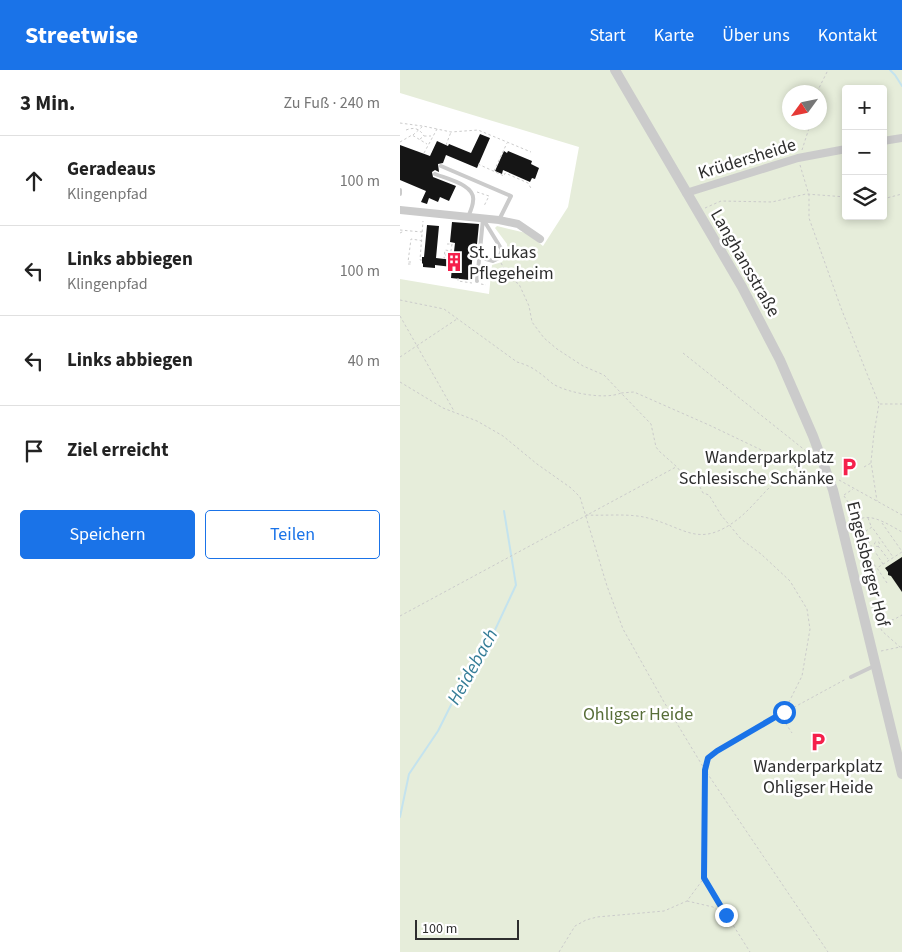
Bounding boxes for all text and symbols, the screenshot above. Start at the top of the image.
text: Streetwise [25,18,138,53]
text: Start [589,23,626,48]
text: Karte [654,23,694,48]
text: Über uns [722,23,790,48]
text: Kontakt [818,23,877,48]
north arrow [782,85,827,130]
map controls [842,85,887,220]
button: + [842,85,887,130]
text: 3 Min. [20,88,75,118]
text: Zu Fuß · 240 m [284,92,380,114]
button: − [842,130,887,175]
street label: Krüdersheide [695,132,799,186]
text: Geradeaus [67,156,156,183]
icon: ahead [20,167,48,195]
text: 100 m [340,170,380,192]
button: layers [842,175,887,220]
text: Klingenpfad [67,183,148,205]
street label: Langhansstraße [704,205,786,321]
place label: St. Lukas Pflegeheim [469,240,554,286]
text: Links abbiegen [67,246,193,273]
building icon: St. Lukas Pflegeheim [443,251,465,273]
icon: left [20,257,48,285]
text: 100 m [340,260,380,282]
text: Klingenpfad [67,273,148,295]
icon: left [20,347,48,375]
text: Links abbiegen [67,347,193,374]
text: 40 m [348,350,380,372]
icon: arrive [20,437,48,465]
text: Ziel erreicht [67,437,168,464]
place label: Wanderparkplatz Schlesische Schänke [679,445,834,491]
parking icon: Wanderparkplatz Schlesische Schänke [838,456,860,478]
street label: Engelsberger Hof [840,499,896,630]
button: Speichern [20,510,195,559]
button: Teilen [205,510,380,559]
water label: Heidebach [441,624,505,710]
route start [773,701,796,724]
park label: Ohligser Heide [583,702,693,727]
parking icon: Wanderparkplatz Ohligser Heide [807,731,829,753]
place label: Wanderparkplatz Ohligser Heide [753,754,883,800]
route end [715,904,738,927]
scale bar [415,917,519,940]
text: 100 m [422,919,457,939]

